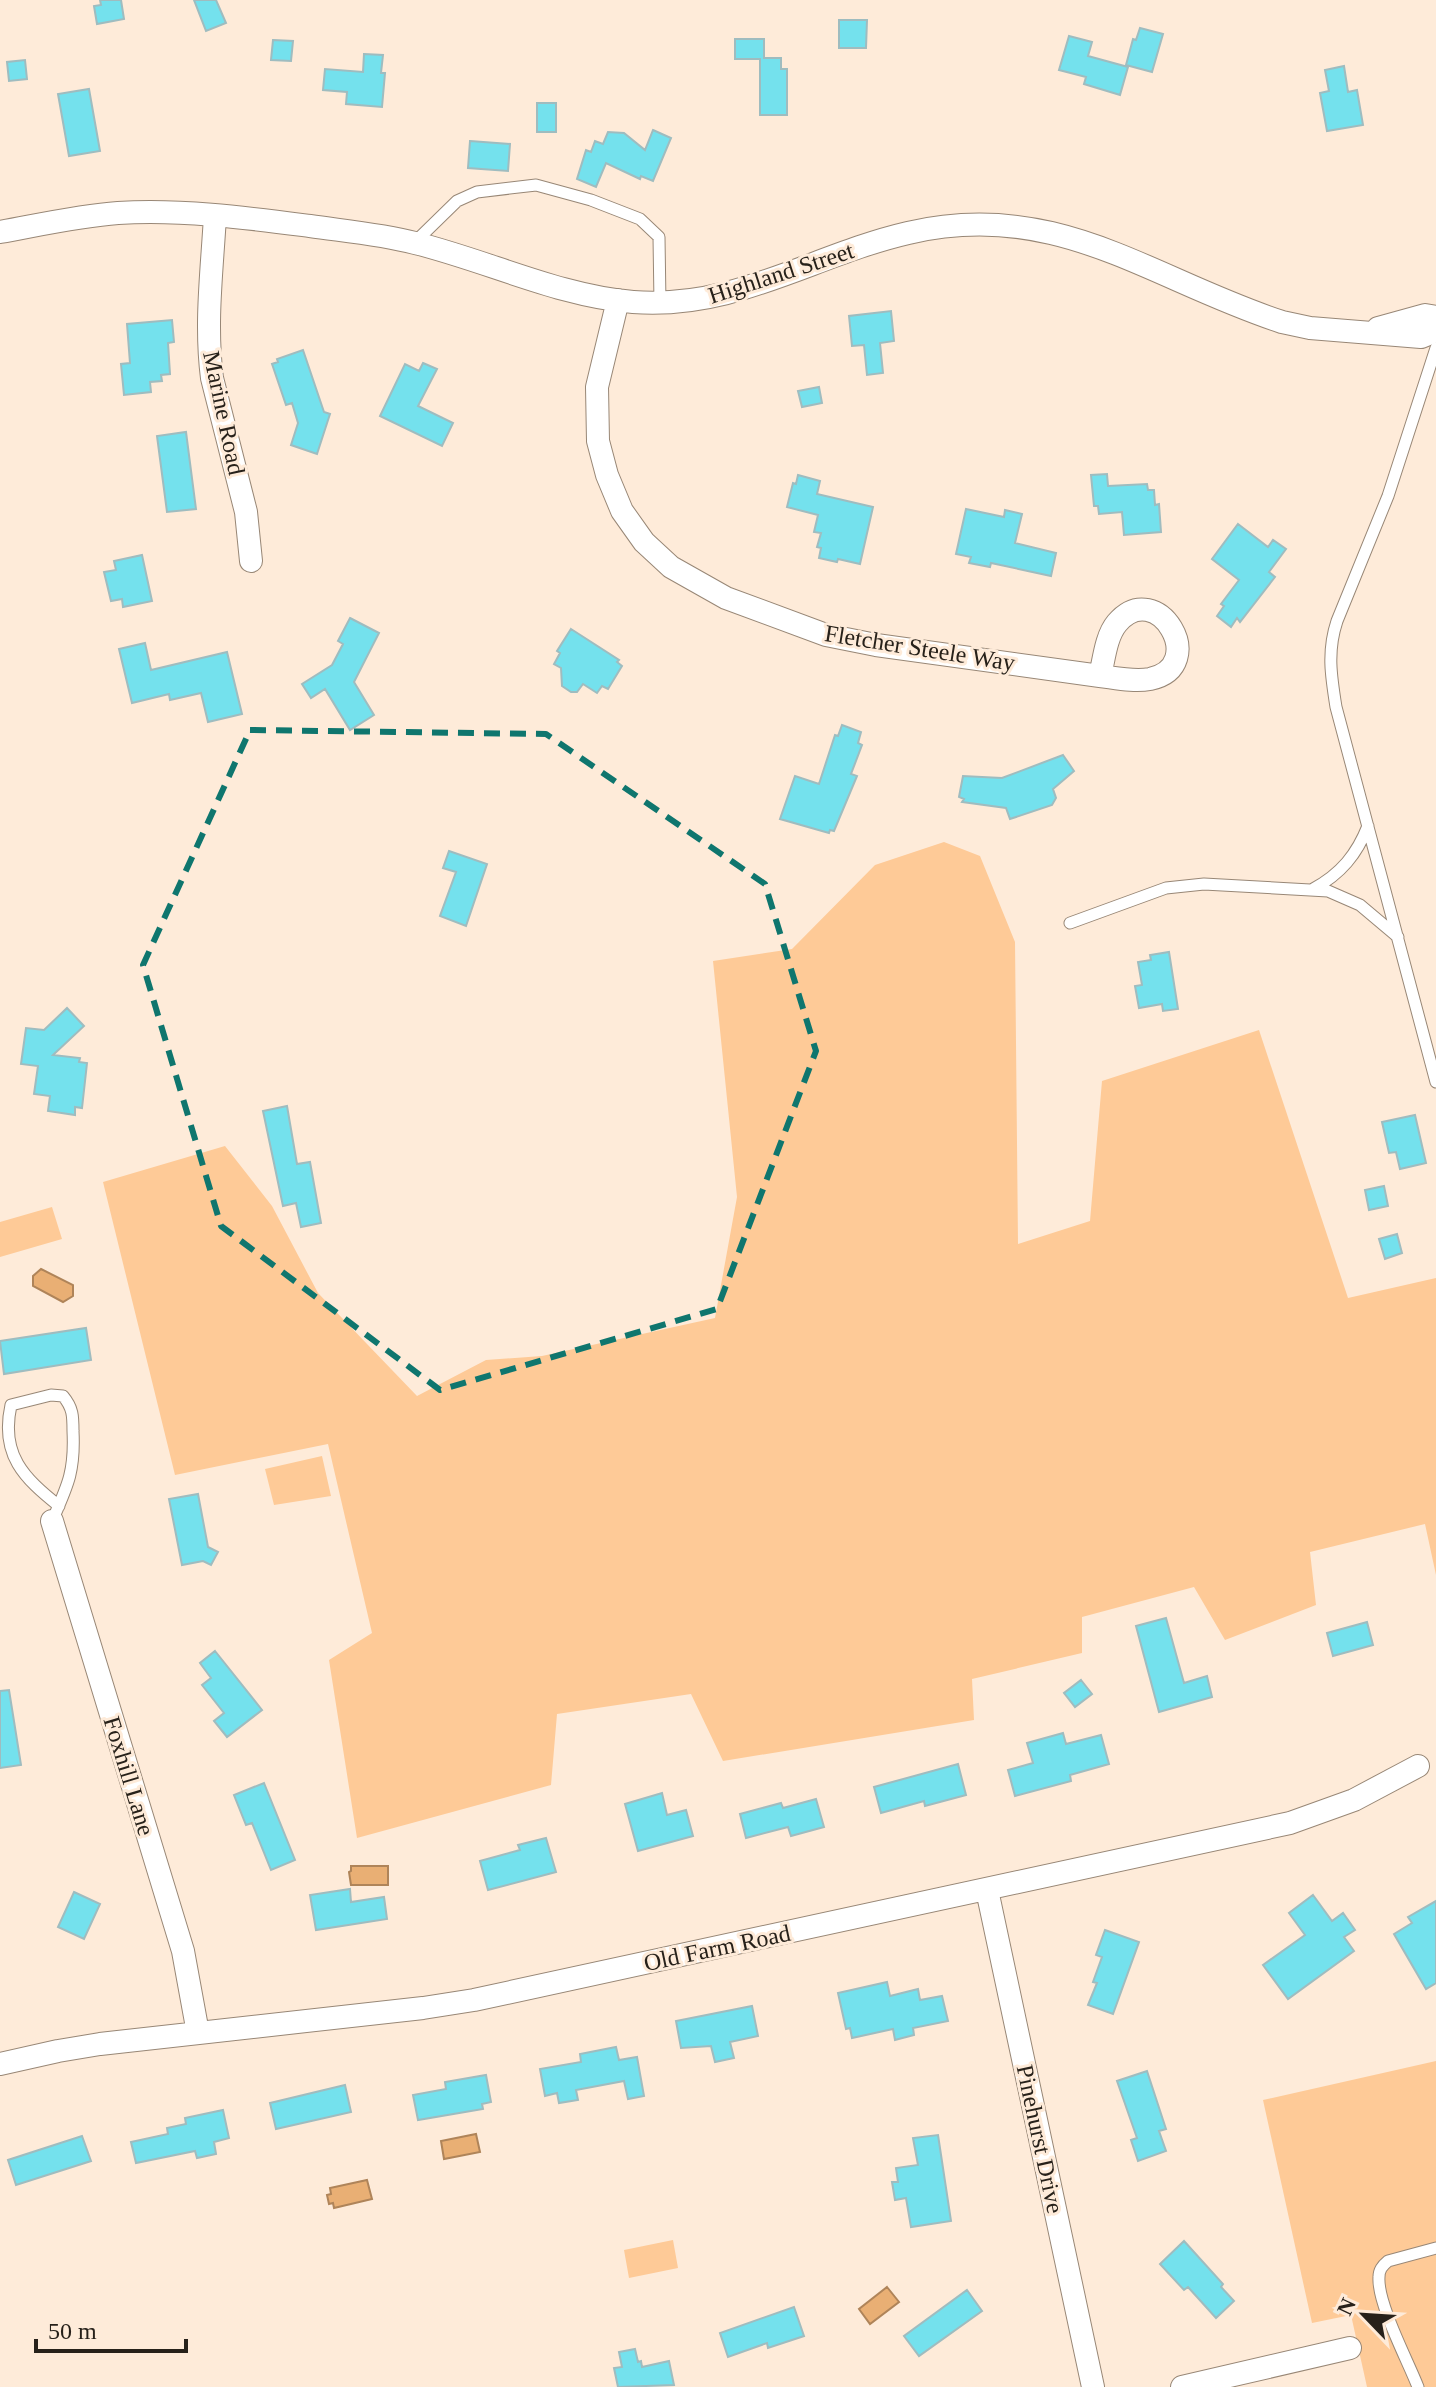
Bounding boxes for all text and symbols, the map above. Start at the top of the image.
street label: Highland Street [705,237,857,309]
street label: Marine Road [198,349,250,477]
street label: Fletcher Steele Way [823,620,1017,676]
street label: Foxhill Lane [99,1713,159,1839]
street label: Old Farm Road [641,1920,793,1976]
street label: Pinehurst Drive [1012,2062,1068,2216]
north arrow [1324,2275,1404,2355]
text: N [1332,2294,1361,2319]
scale bar [36,2303,186,2353]
text: 50 m [48,2318,97,2344]

